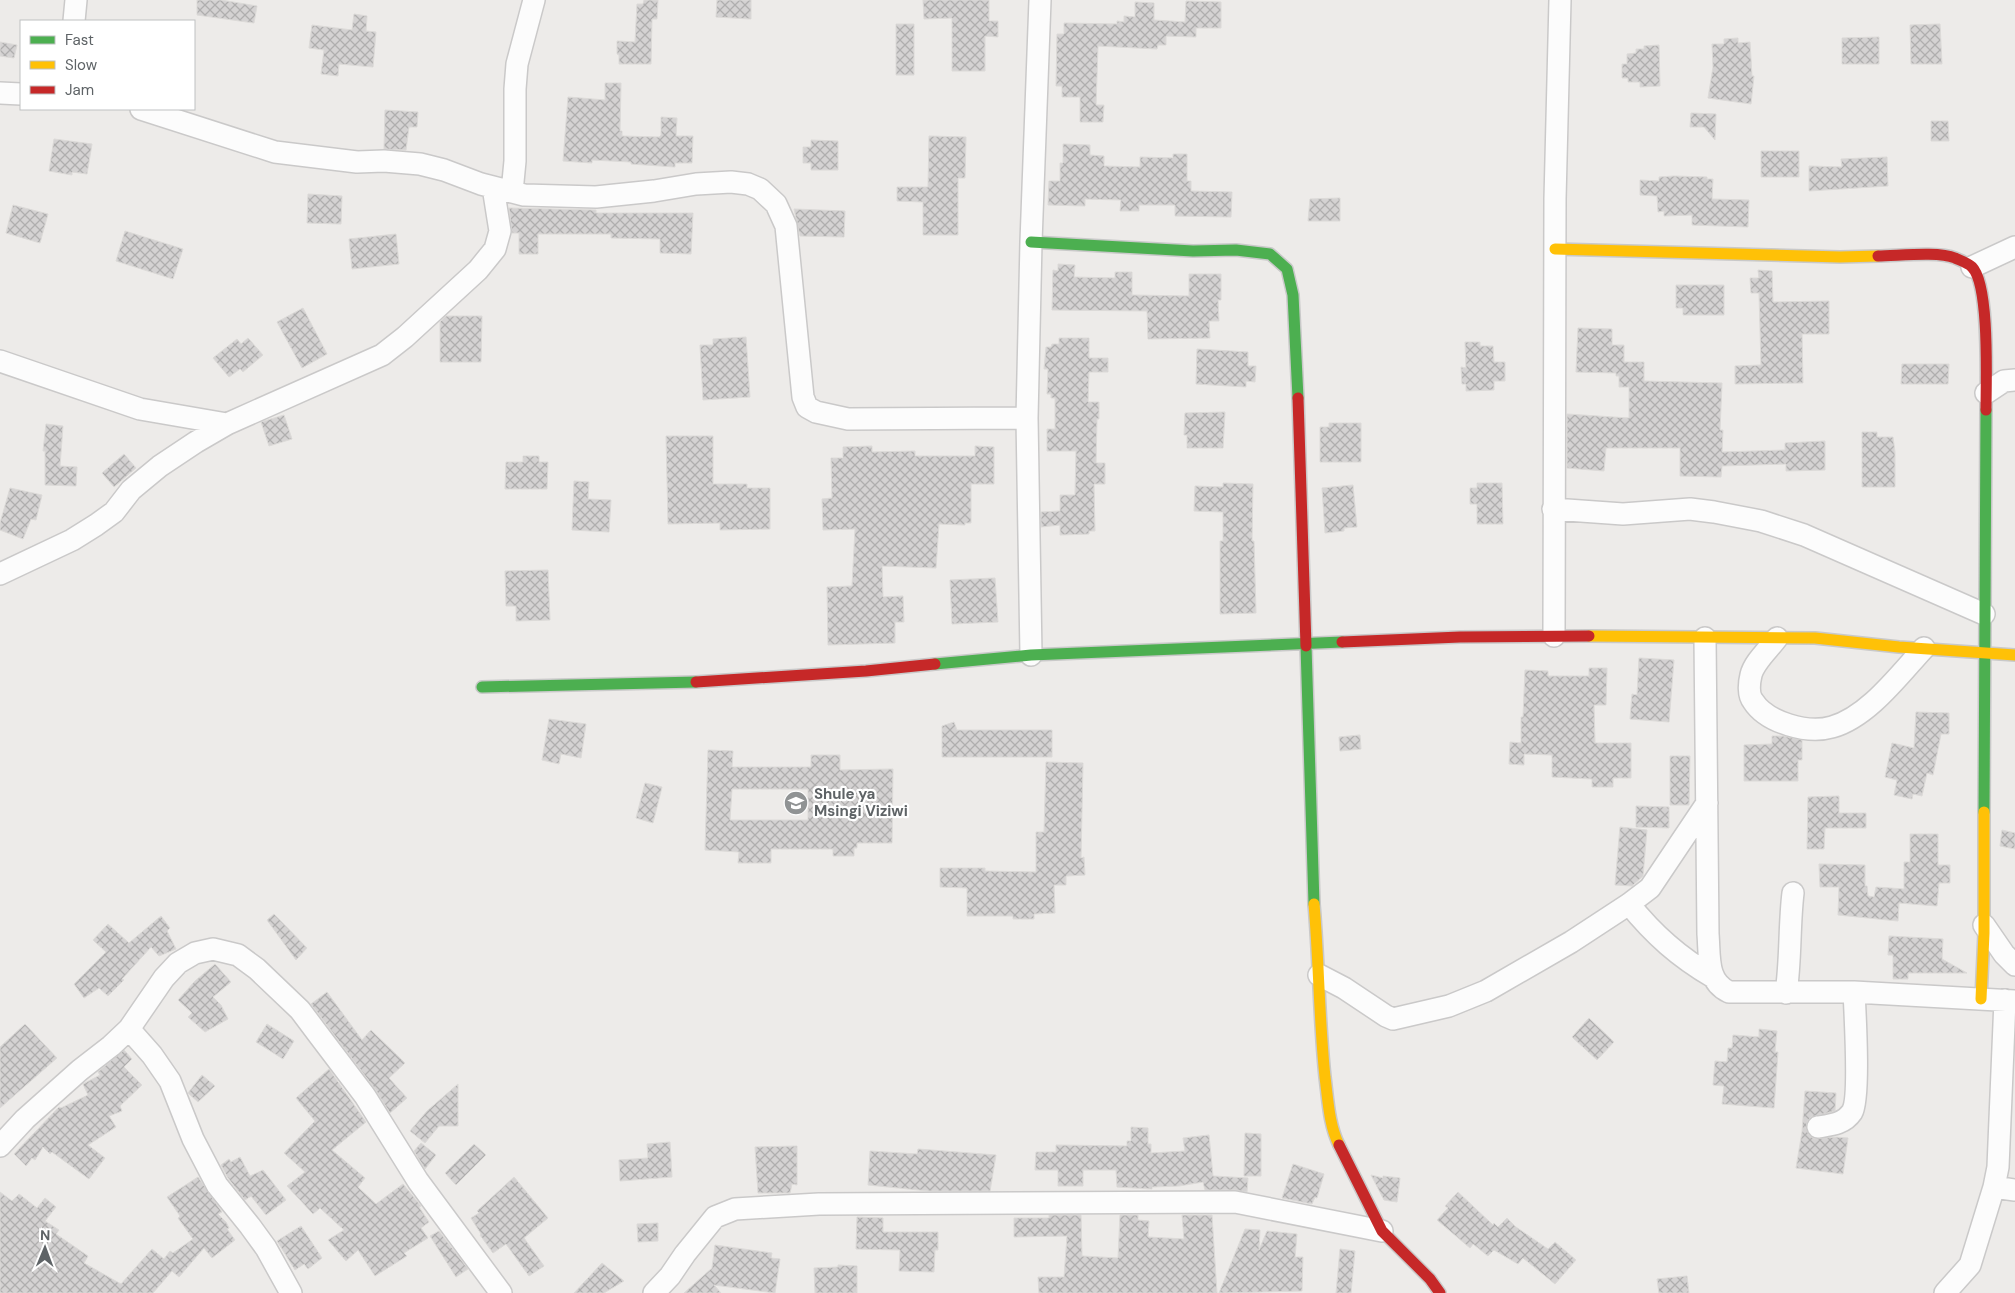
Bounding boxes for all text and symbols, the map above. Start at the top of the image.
legend [20,20,195,110]
text: Fast [65,30,94,50]
text: Slow [65,55,98,75]
text: Jam [65,80,94,100]
place label: Shule ya Msingi Viziwi [814,784,908,821]
school or university icon: Shule ya Msingi Viziwi [783,790,809,816]
north arrow [20,1223,70,1273]
text: N [40,1226,50,1244]

